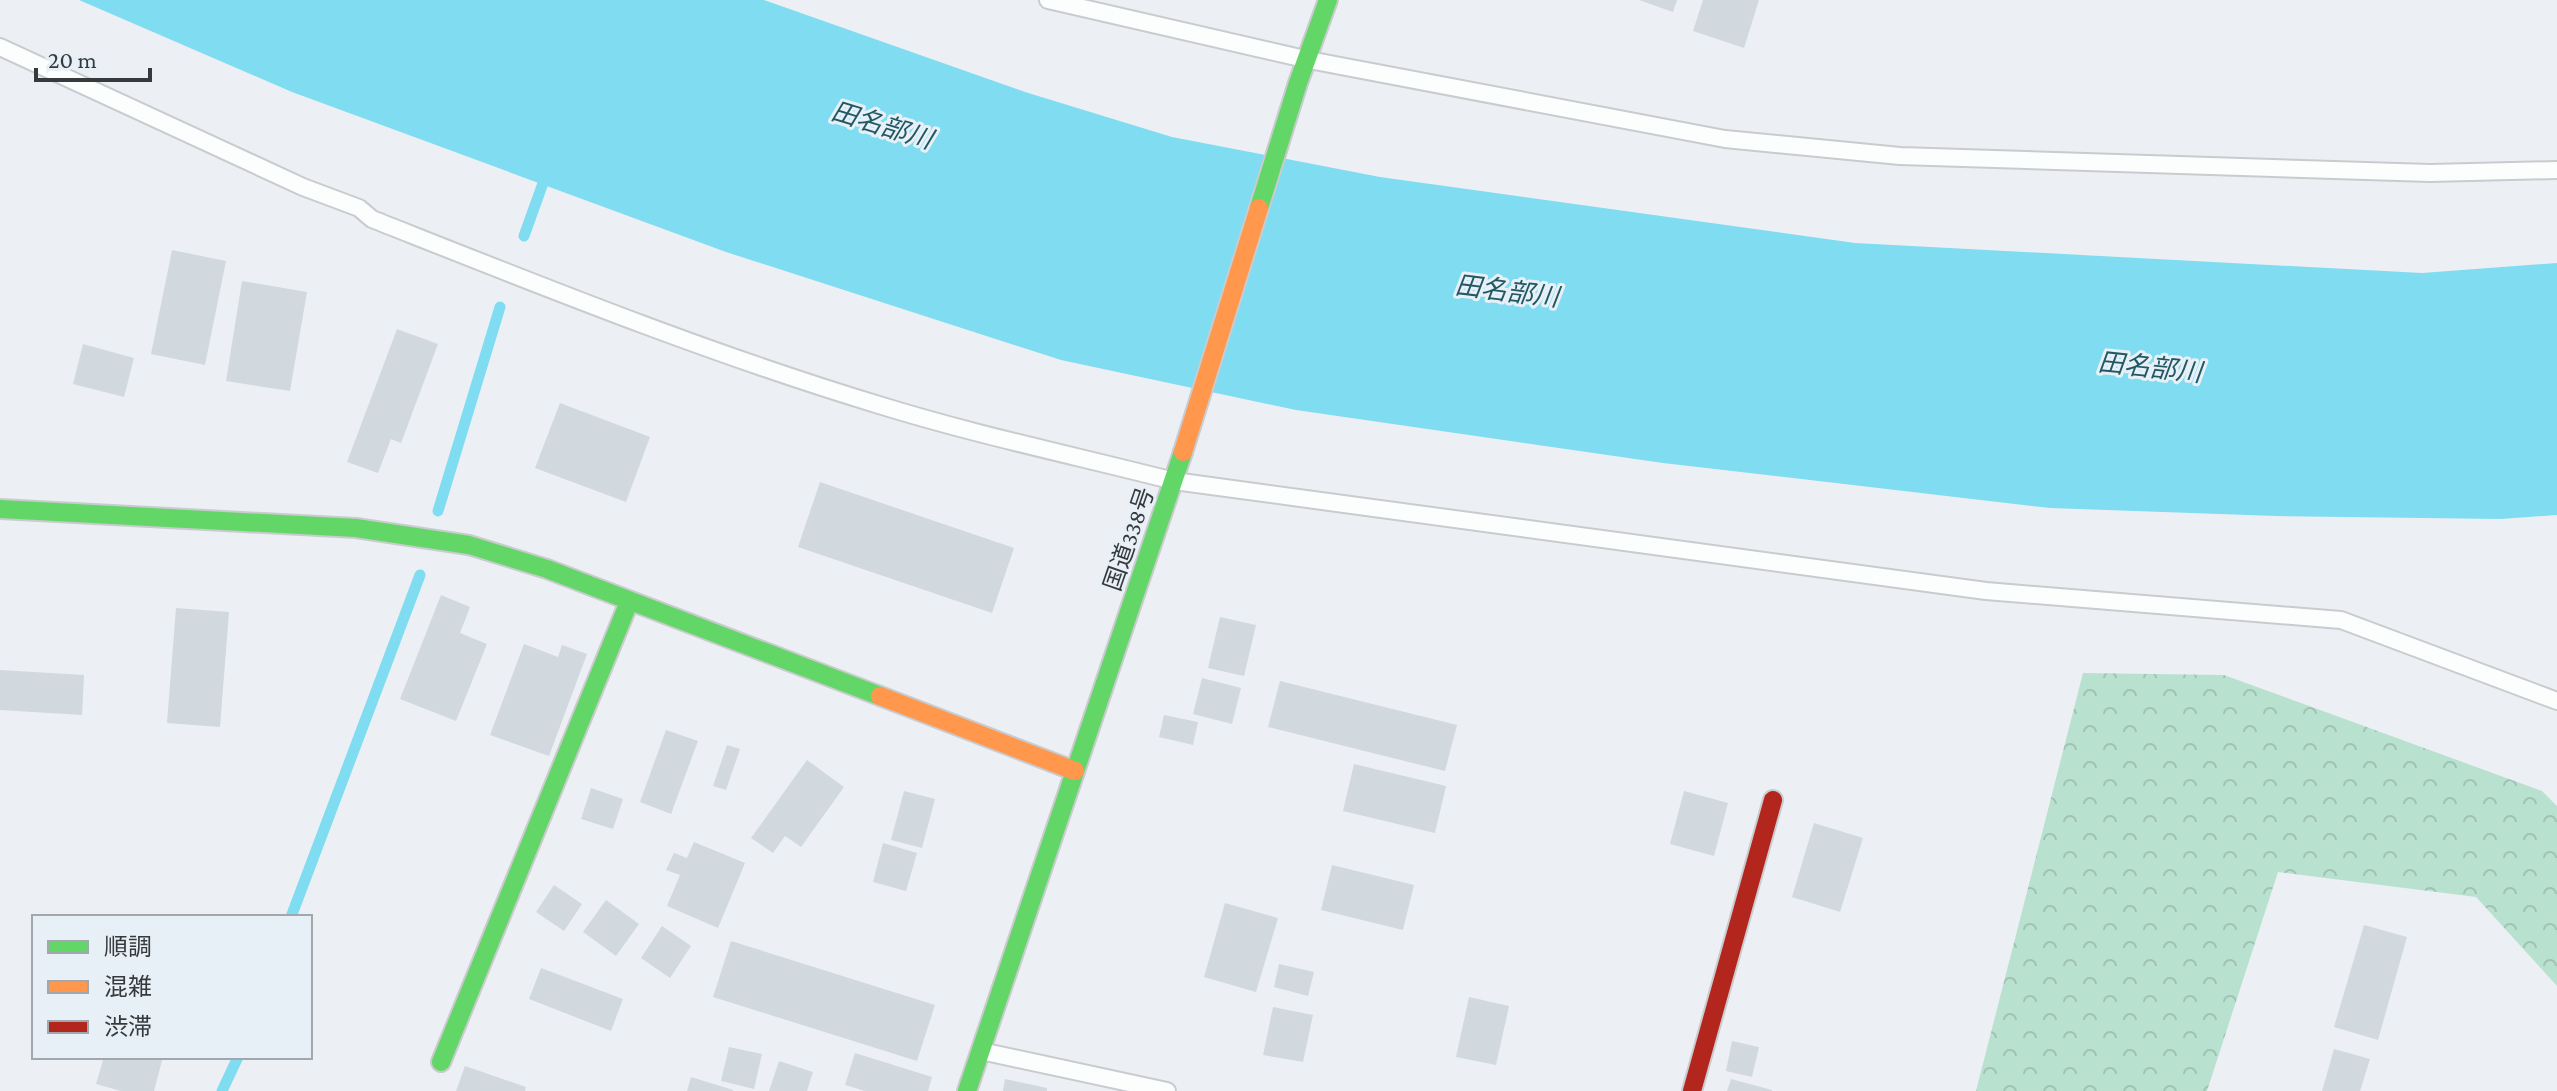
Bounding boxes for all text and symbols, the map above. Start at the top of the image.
scale bar [36,32,150,82]
text: 20 m [48,46,97,73]
water label: 田名部川 [828,96,939,155]
water label: 田名部川 [1454,271,1563,313]
water label: 田名部川 [2097,348,2206,388]
street label: 国道338号 [1098,484,1159,594]
legend [32,915,312,1059]
text: 順調 [104,933,152,960]
text: 混雑 [104,973,152,1000]
text: 渋滞 [104,1013,152,1040]

